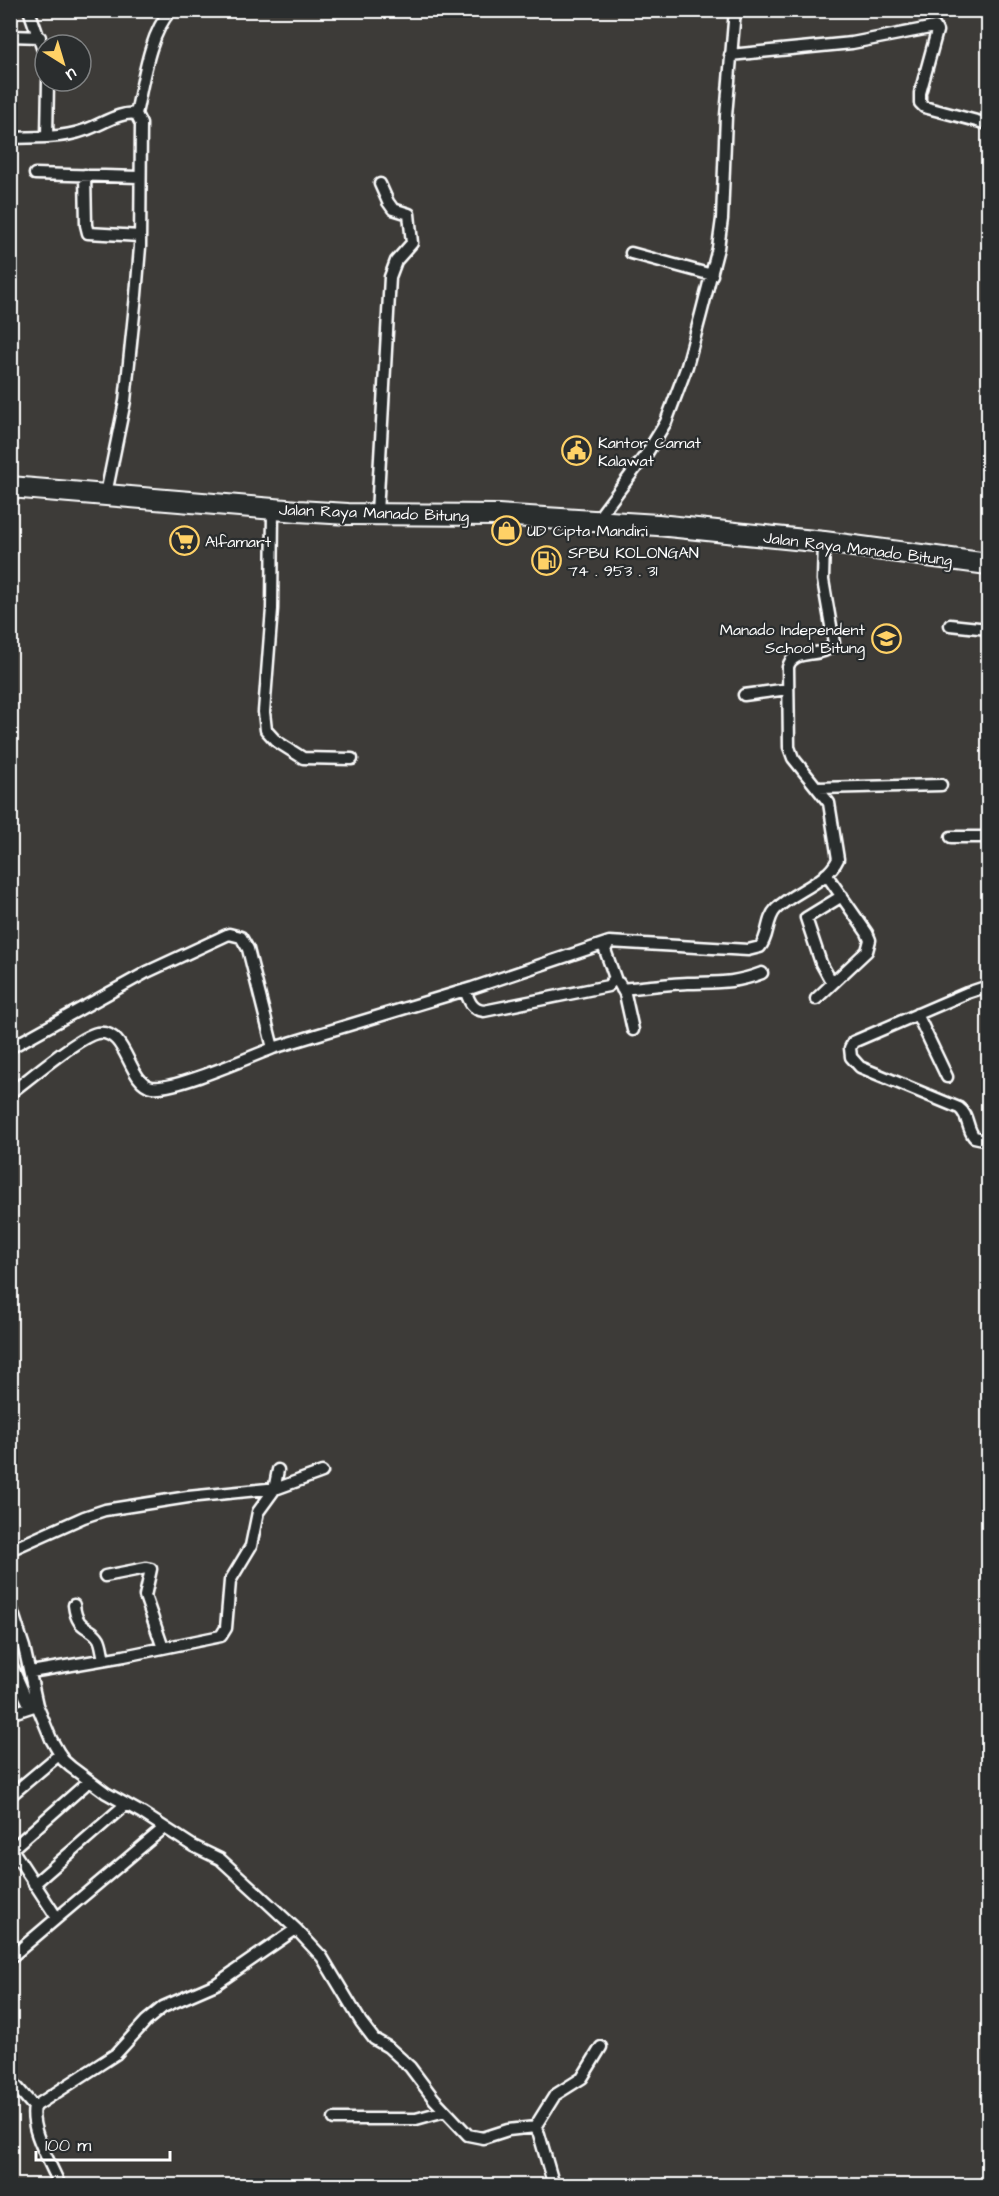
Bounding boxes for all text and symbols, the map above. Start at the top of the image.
north arrow [33,33,93,93]
text: U [61,63,82,86]
place label: Kantor Camat Kalawat [598,432,702,472]
public building icon: Kantor Camat Kalawat [561,435,593,467]
street label: Jalan Raya Manado Bitung [278,499,469,528]
shop icon: UD Cipta Mandiri [490,514,522,546]
place label: UD Cipta Mandiri [527,520,648,542]
supermarket icon: Alfamart [168,525,200,557]
street label: Jalan Raya Manado Bitung [762,526,954,572]
place label: Alfamart [205,531,272,553]
place label: SPBU KOLONGAN 74 . 953 . 31 [568,542,699,582]
fuel station icon: SPBU KOLONGAN 74 . 953 . 31 [531,545,563,577]
place label: Manado Independent School Bitung [720,619,866,660]
school or university icon: Manado Independent School Bitung [870,622,902,654]
scale bar [36,2124,170,2162]
text: 100 m [45,2133,91,2158]

